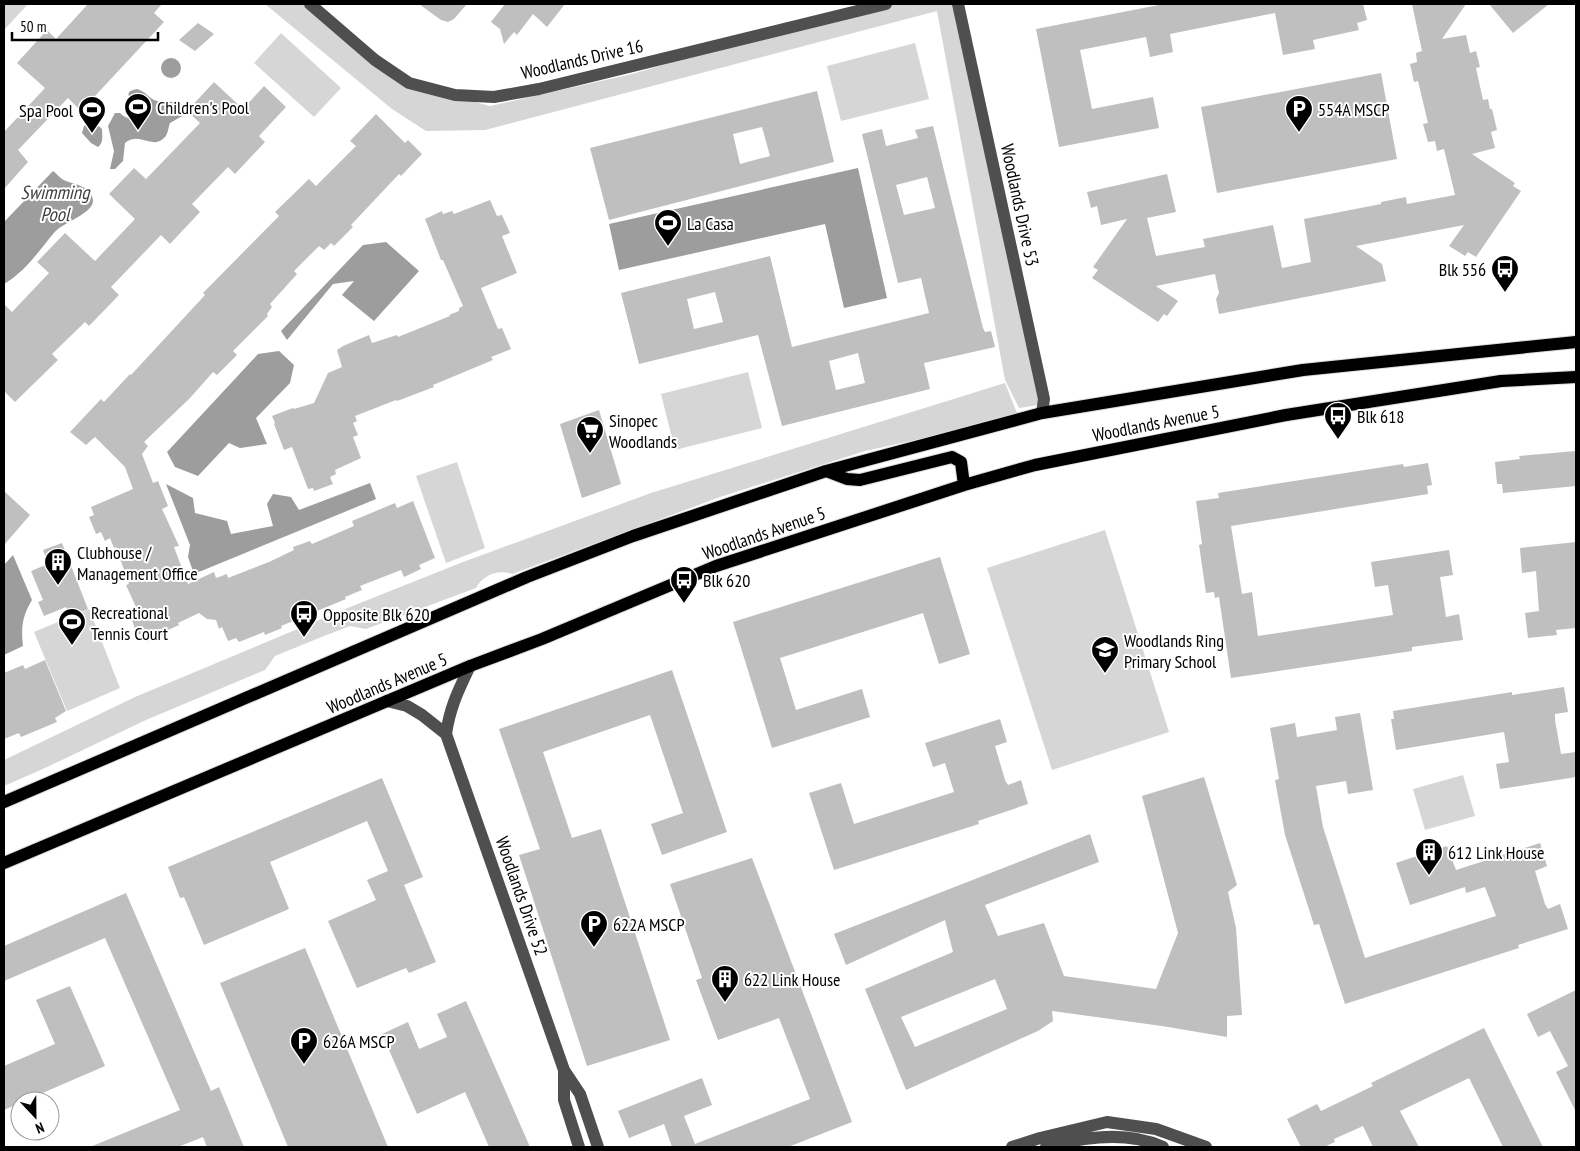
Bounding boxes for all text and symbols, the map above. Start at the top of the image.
scale bar [12,10,159,42]
text: 50 m [20,17,46,36]
street label: Woodlands Drive 16 [519,34,645,84]
sports icon: Children's Pool [123,92,153,131]
parking icon: 554A MSCP [1284,94,1314,133]
sports icon: Spa Pool [77,95,107,134]
place label: Children's Pool [157,96,250,119]
place label: 554A MSCP [1318,98,1390,121]
place label: Spa Pool [19,99,74,122]
street label: Woodlands Drive 53 [996,142,1044,268]
water label: Swimming Pool [21,180,91,226]
sports icon: La Casa [653,208,683,247]
place label: La Casa [687,212,734,235]
bus stop icon: Blk 556 [1490,254,1520,293]
place label: Blk 556 [1439,258,1486,281]
street label: Woodlands Avenue 5 [1091,399,1221,447]
bus stop icon: Blk 618 [1323,401,1353,440]
place label: Blk 618 [1357,405,1404,428]
place label: Sinopec Woodlands [609,409,677,453]
supermarket icon: Sinopec Woodlands [575,415,605,454]
street label: Woodlands Avenue 5 [699,501,829,565]
place label: Clubhouse / Management Office [77,541,198,585]
building icon: Clubhouse / Management Office [43,547,73,586]
bus stop icon: Blk 620 [669,565,699,604]
place label: Blk 620 [703,569,750,592]
bus stop icon: Opposite Blk 620 [289,599,319,638]
place label: Recreational Tennis Court [91,601,169,645]
place label: Opposite Blk 620 [323,603,430,626]
sports icon: Recreational Tennis Court [57,607,87,646]
place label: Woodlands Ring Primary School [1124,629,1224,673]
school or university icon: Woodlands Ring Primary School [1090,635,1120,674]
street label: Woodlands Avenue 5 [323,647,451,719]
street label: Woodlands Drive 52 [491,833,553,959]
building icon: 612 Link House [1414,837,1444,876]
place label: 612 Link House [1448,841,1545,864]
parking icon: 622A MSCP [579,909,609,948]
place label: 622A MSCP [613,913,685,936]
building icon: 622 Link House [710,964,740,1003]
place label: 622 Link House [744,968,841,991]
parking icon: 626A MSCP [289,1026,319,1065]
place label: 626A MSCP [323,1030,395,1053]
north arrow [10,1091,60,1141]
text: N [33,1118,47,1138]

